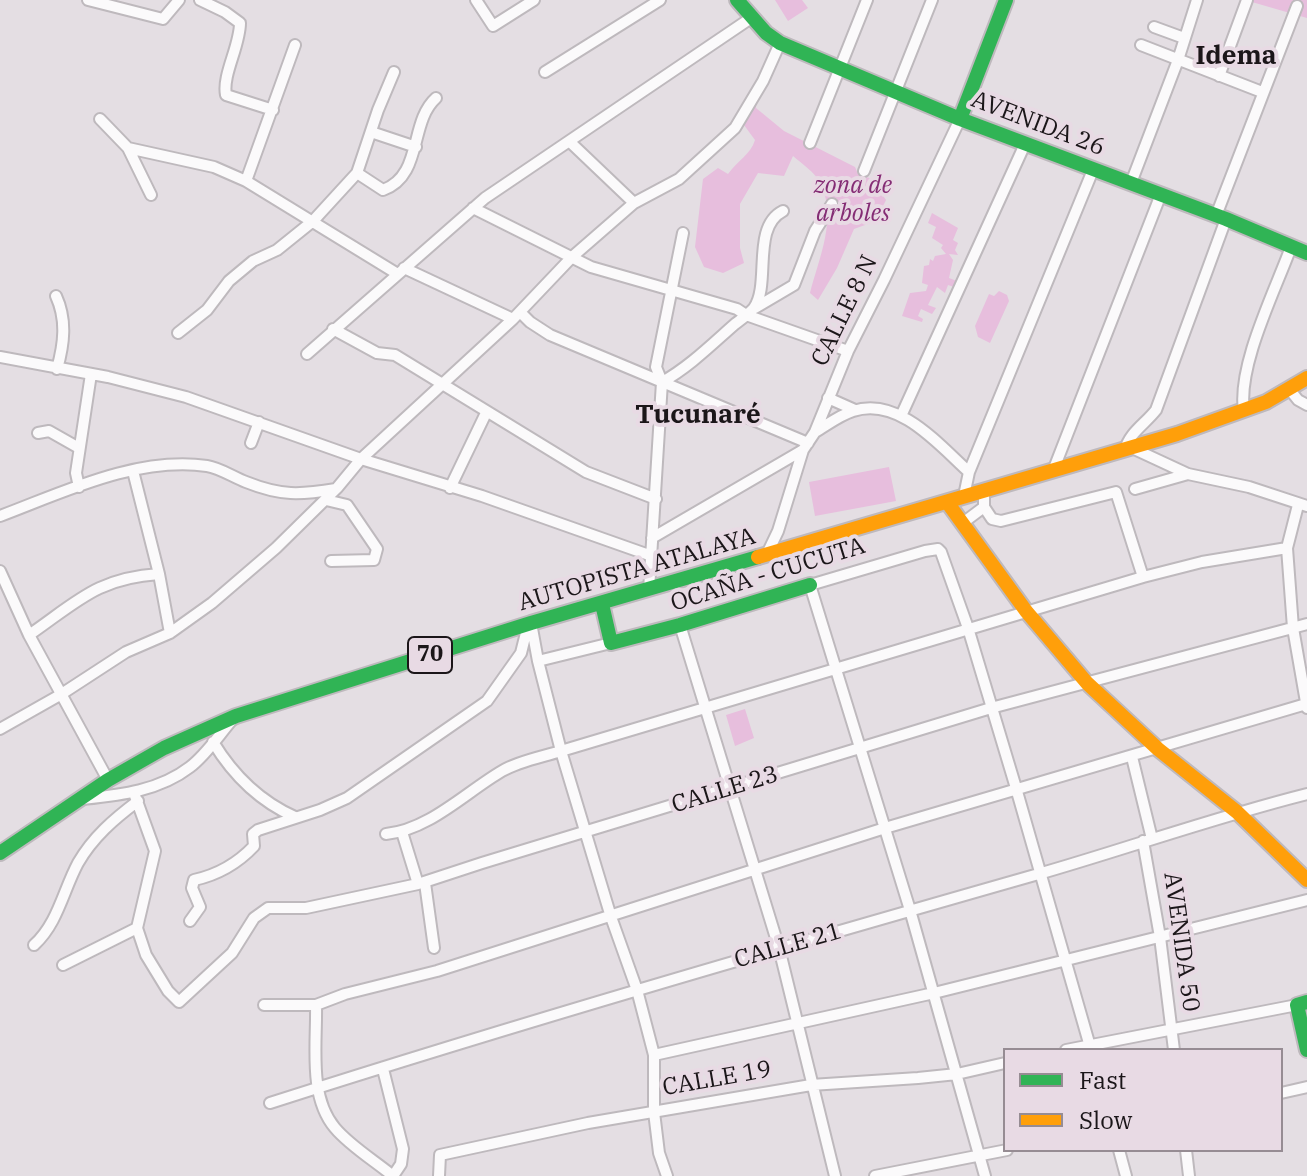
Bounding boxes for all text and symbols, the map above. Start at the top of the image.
district label: Idema [1195,40,1277,72]
street label: AVENIDA 26 [967,85,1109,163]
park label: zona de arboles [814,172,892,228]
street label: CALLE 8 N [806,251,884,371]
district label: Tucunaré [635,399,761,431]
street label: AUTOPISTA ATALAYA [515,522,759,618]
street label: OCAÑA - CUCUTA [667,532,869,618]
road number: 70 [408,637,452,673]
street label: CALLE 23 [668,760,782,820]
street label: AVENIDA 50 [1157,870,1205,1014]
street label: CALLE 21 [731,917,845,975]
legend [1003,1048,1283,1152]
street label: CALLE 19 [660,1055,774,1103]
text: Fast [1079,1064,1126,1096]
text: Slow [1079,1104,1132,1136]

